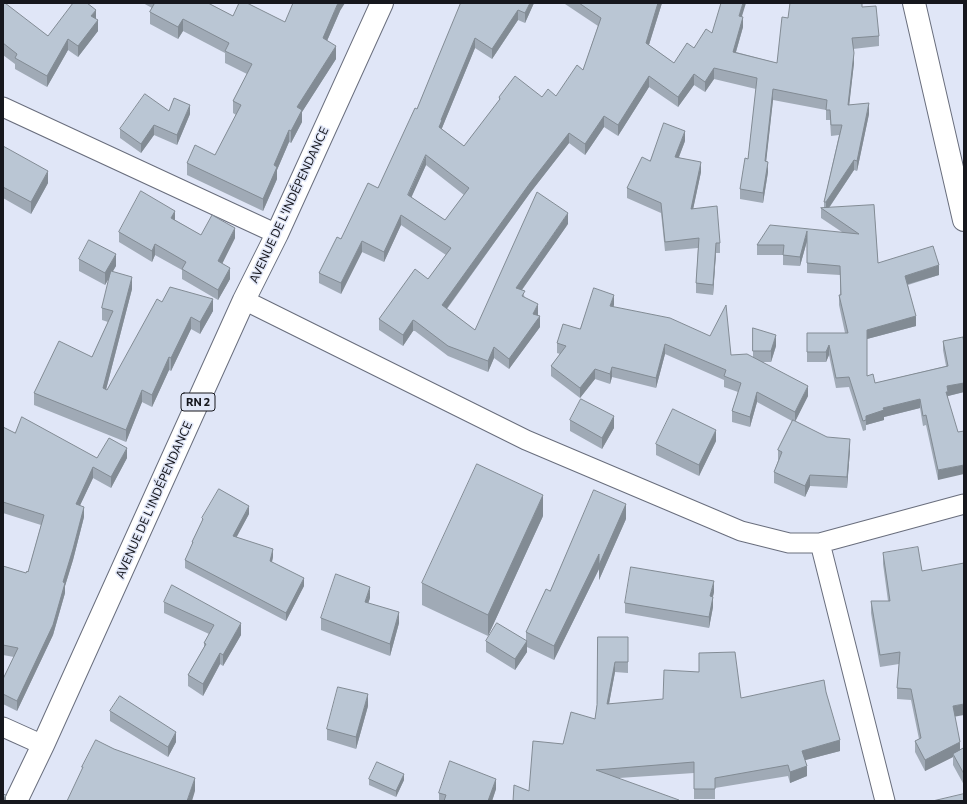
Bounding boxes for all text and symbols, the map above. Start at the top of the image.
street label: AVENUE DE L'INDÉPENDANCE [246,125,332,285]
road number: RN 2 [181,393,215,411]
street label: AVENUE DE L'INDÉPENDANCE [113,419,195,581]

